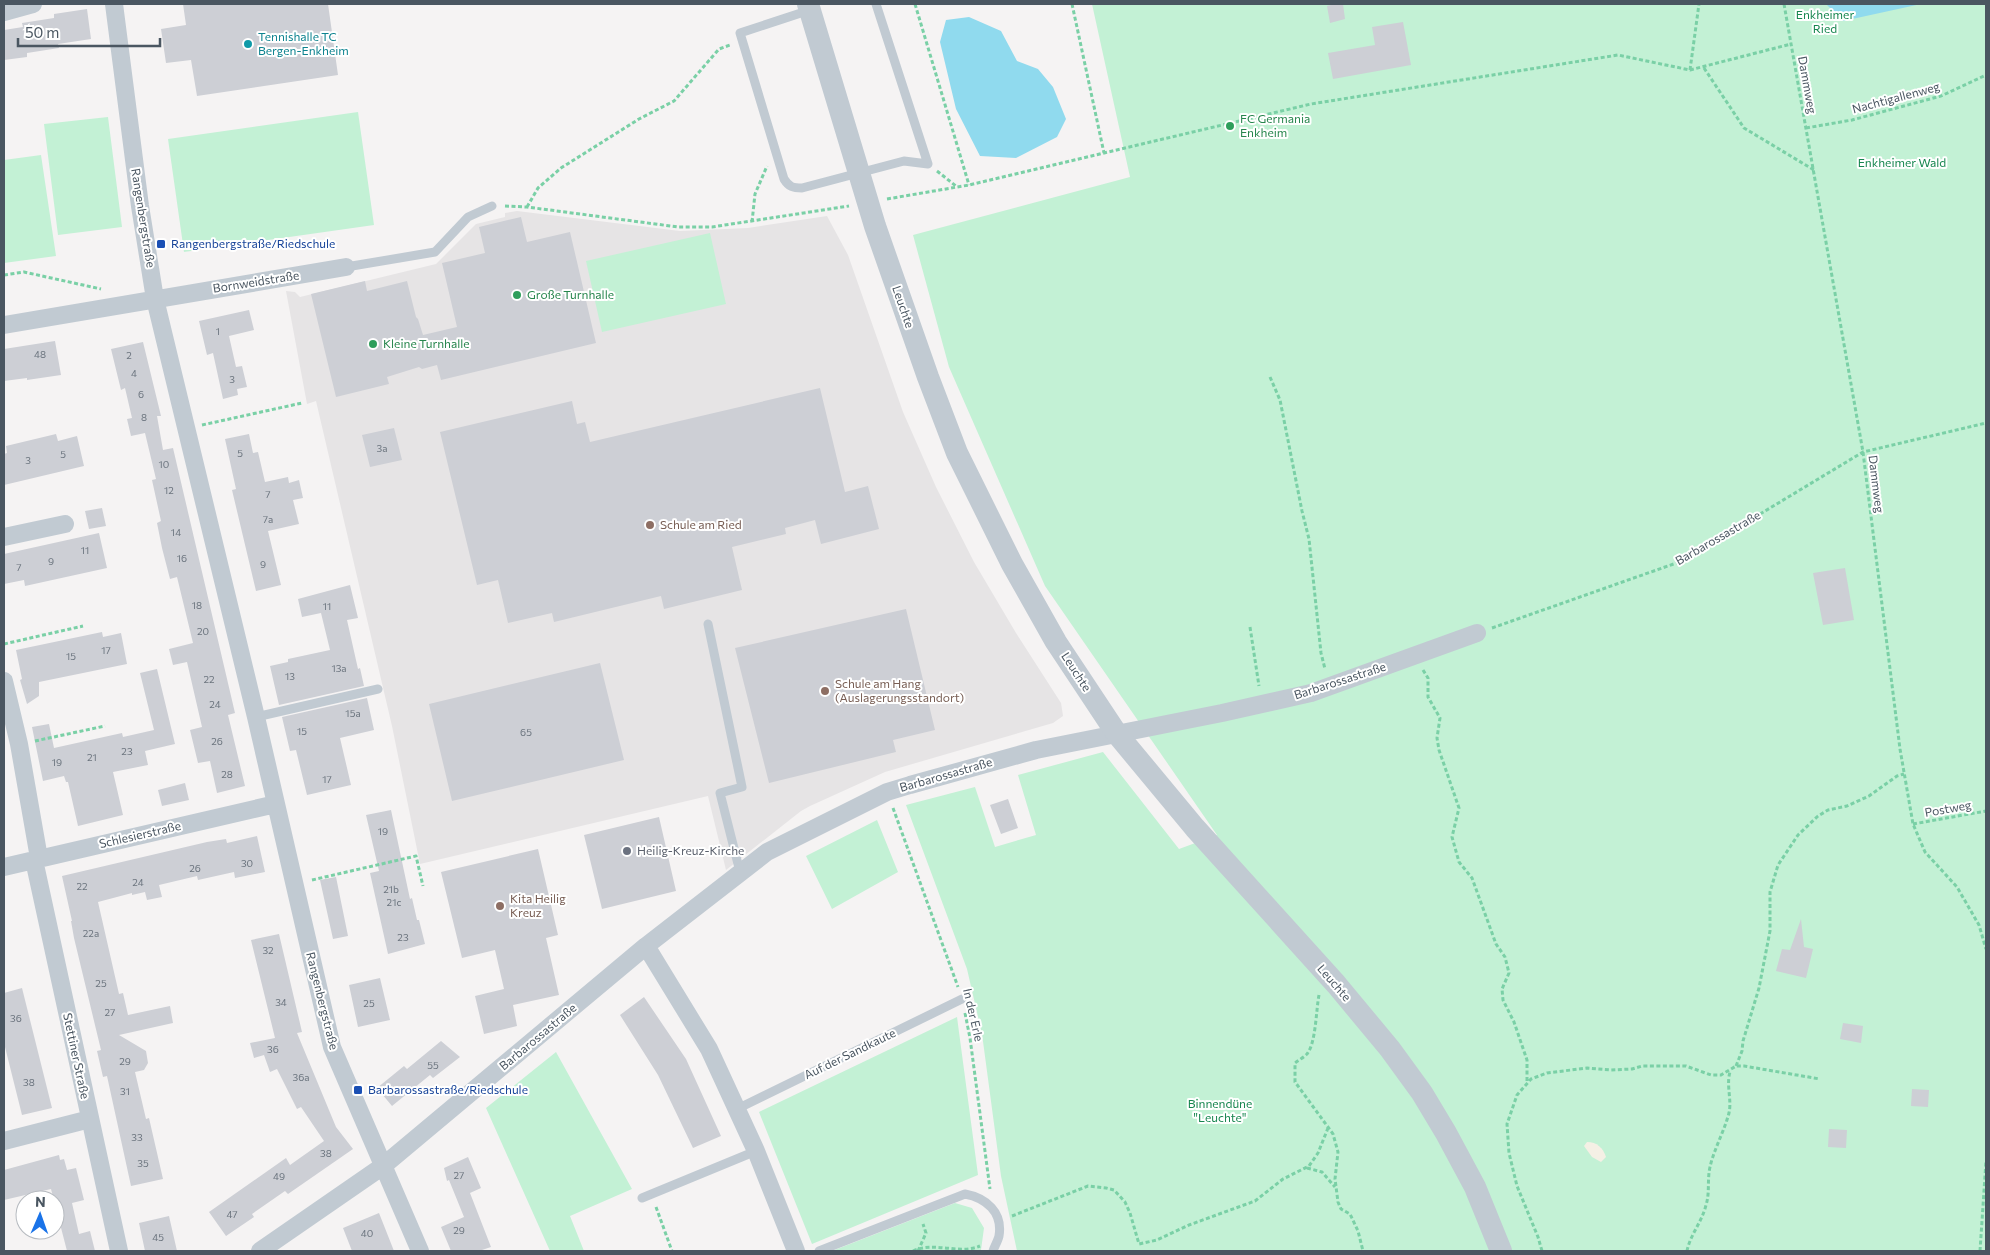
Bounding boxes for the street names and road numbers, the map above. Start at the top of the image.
street label: Dammweg [1796,55,1820,115]
street label: Nachtigallenweg [1850,78,1942,115]
street label: Rangenbergstraße [129,167,159,269]
street label: Bornweidstraße [212,267,300,295]
street label: Leuchte [890,284,918,330]
street label: Dammweg [1867,454,1888,514]
street label: Barbarossastraße [1672,507,1763,567]
street label: Leuchte [1059,649,1095,694]
street label: Barbarossastraße [1292,659,1387,702]
street label: Barbarossastraße [898,754,994,794]
street label: Postweg [1923,797,1973,819]
street label: Schlesierstraße [97,818,182,850]
street label: Rangenbergstraße [304,950,342,1051]
street label: Leuchte [1315,961,1354,1003]
street label: In der Erle [961,987,987,1043]
street label: Barbarossastraße [496,1000,579,1072]
street label: Stettiner Straße [61,1011,93,1100]
street label: Auf der Sandkaute [802,1025,898,1081]

